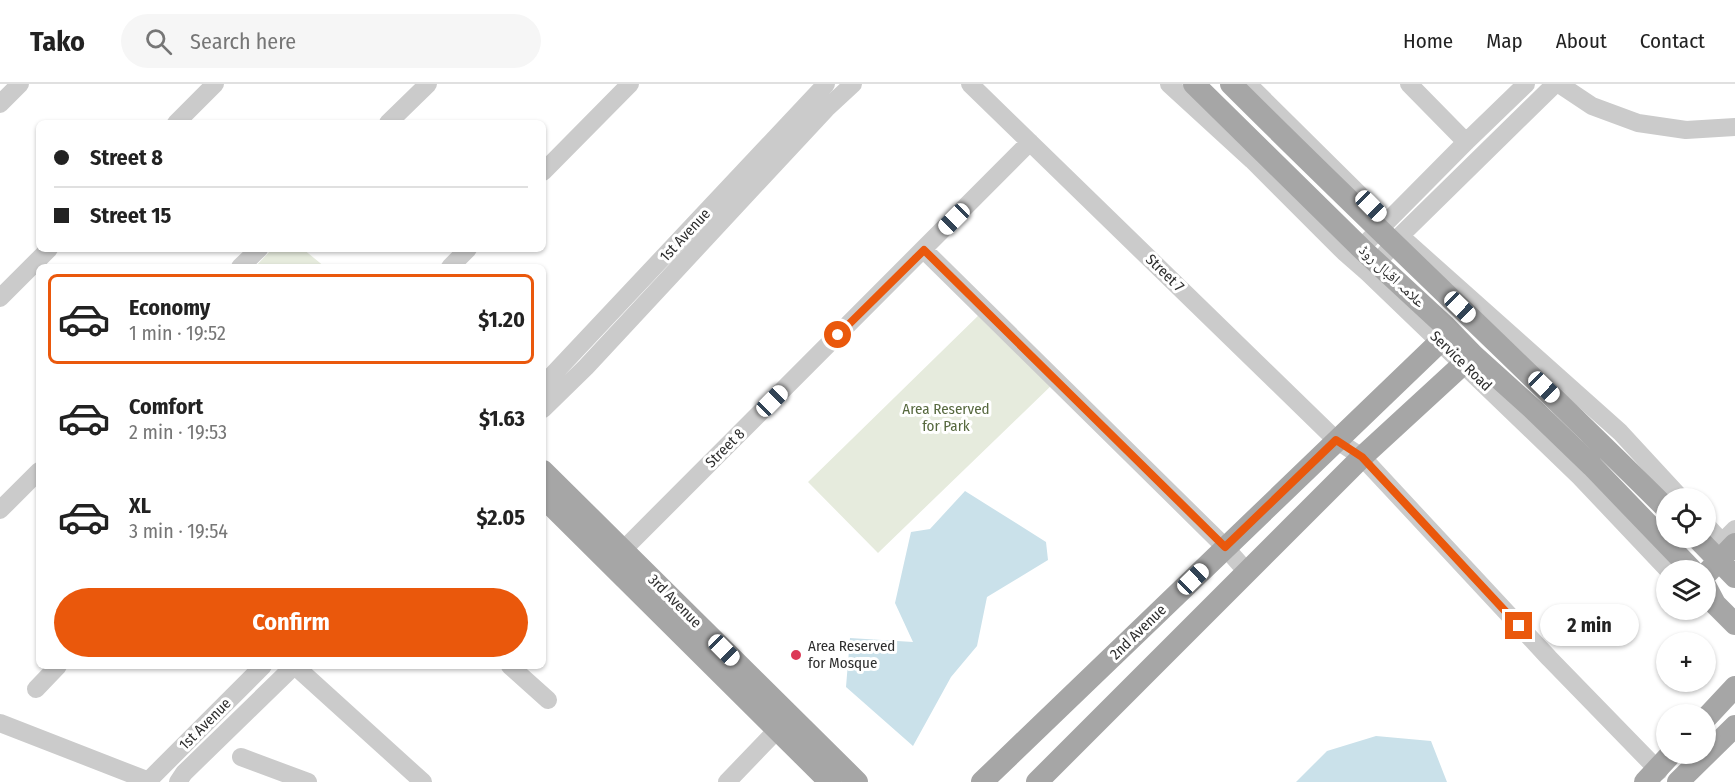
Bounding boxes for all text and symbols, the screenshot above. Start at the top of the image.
search box [121,14,541,68]
text: Tako [30,25,85,58]
icon: search [142,25,175,58]
text: Search here [190,28,296,55]
text: Home [1403,28,1453,54]
text: Map [1486,28,1523,54]
text: About [1556,28,1607,54]
text: Contact [1640,28,1705,54]
text: Street 8 [90,144,163,171]
car [1352,187,1390,225]
car [935,200,973,238]
text: Street 15 [90,202,171,229]
street label: 1st Avenue [656,205,714,265]
street label: علامہ اقبال روڈ [1355,241,1429,312]
street label: Street 7 [1142,250,1188,296]
car [1441,288,1479,326]
icon: car [57,292,111,346]
text: Economy [129,294,210,321]
text: $1.20 [478,306,525,333]
text: 1 min · 19:52 [129,321,226,345]
route start [824,321,851,348]
street label: Service Road [1426,327,1496,395]
car [1525,368,1563,406]
car [753,382,791,420]
icon: car [57,391,111,445]
text: Comfort [129,393,203,420]
park label: Area Reserved for Park [902,400,990,435]
text: $1.63 [479,405,525,432]
text: 2 min · 19:53 [129,420,227,444]
street label: Street 8 [702,425,748,471]
map controls [1656,488,1716,764]
button: locate [1656,488,1716,548]
icon: car [57,490,111,544]
text: XL [129,492,151,519]
text: $2.05 [477,504,525,531]
text: 3 min · 19:54 [129,519,228,543]
car [1174,560,1212,598]
button: layers [1656,560,1716,620]
street label: 3rd Avenue [645,571,705,631]
button: Confirm [54,588,528,657]
street label: 2nd Avenue [1106,601,1170,663]
callout: 2 min [1540,605,1639,647]
route end [1505,612,1532,639]
text: 2 min [1567,613,1612,637]
car [705,631,743,669]
button: + [1656,632,1716,692]
place label: Area Reserved for Mosque [808,637,895,672]
marker: Area Reserved for Mosque [789,648,803,662]
street label: 1st Avenue [175,694,235,754]
button: − [1656,704,1716,764]

